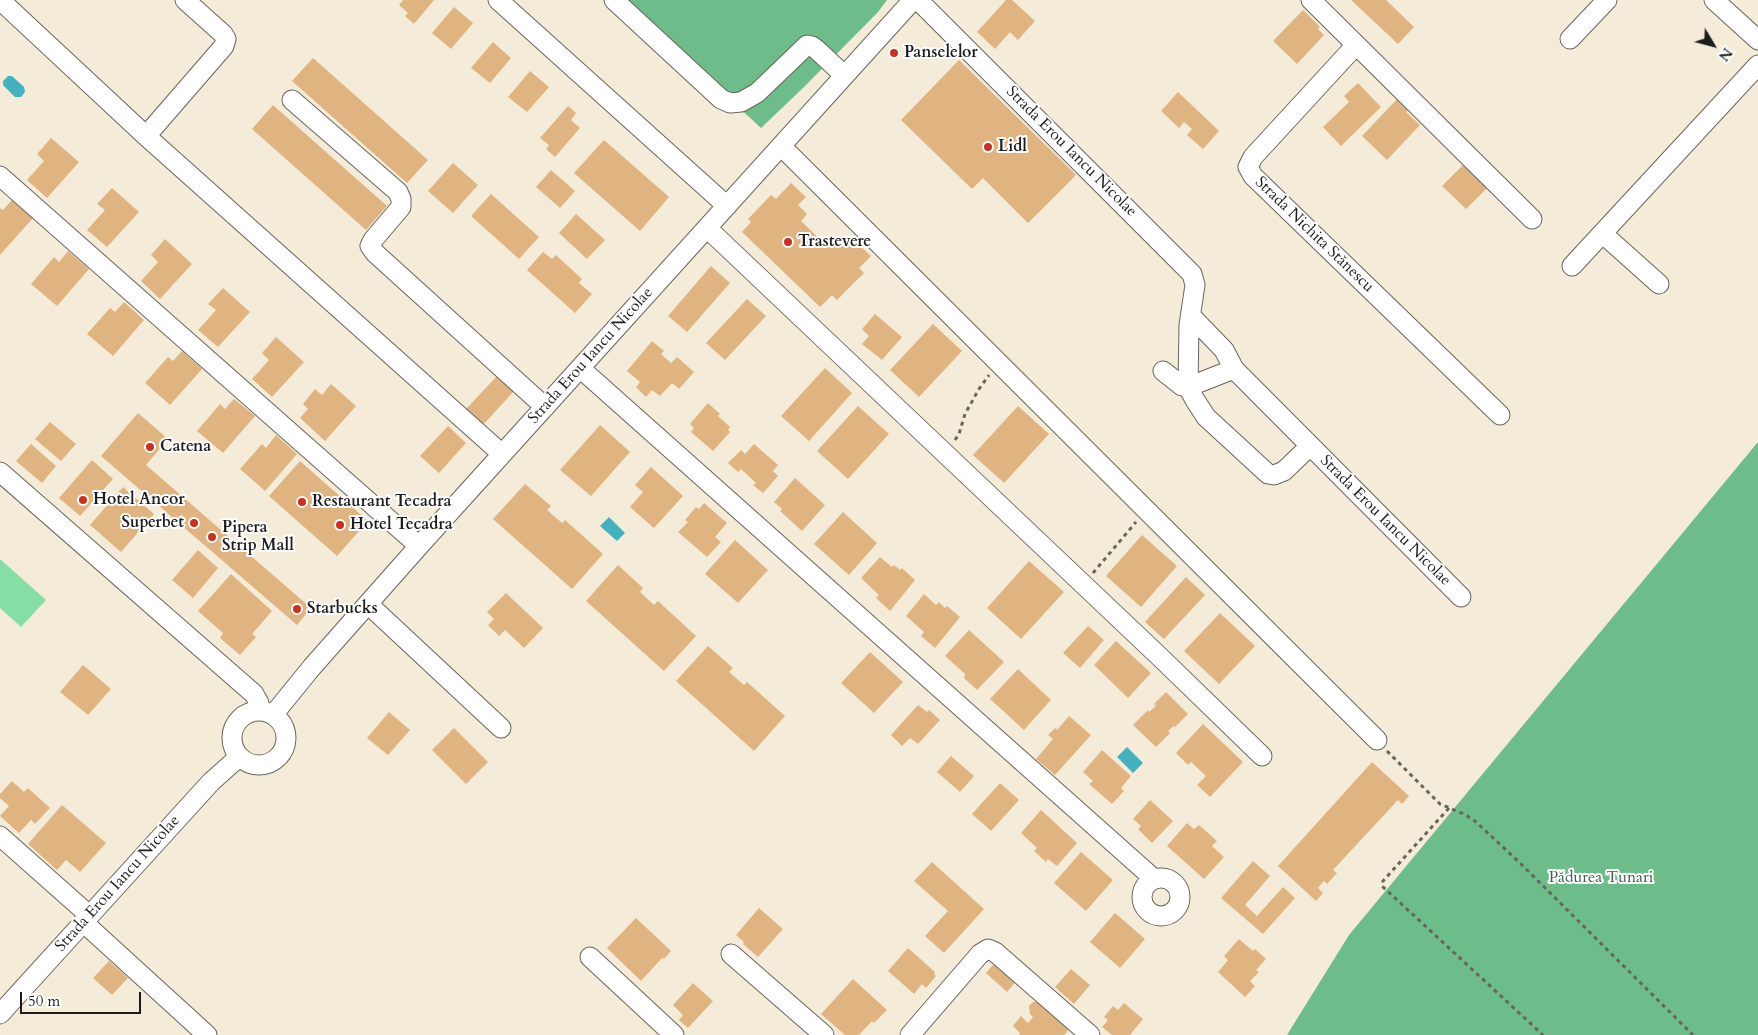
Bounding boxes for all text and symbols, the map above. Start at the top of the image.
north arrow [1688,20,1738,70]
place label: Panselelor [904,43,978,63]
text: N [1714,44,1737,65]
marker: Panselelor [888,47,900,59]
street label: Strada Erou Iancu Nicolae [1002,83,1140,221]
place label: Lidl [998,137,1027,157]
marker: Lidl [982,141,994,153]
street label: Strada Nichita Stănescu [1250,173,1378,297]
place label: Trastevere [798,232,871,252]
marker: Trastevere [782,236,794,248]
street label: Strada Erou Iancu Nicolae [525,284,657,428]
place label: Catena [160,437,211,457]
marker: Catena [144,441,156,453]
street label: Strada Erou Iancu Nicolae [1316,452,1454,590]
place label: Hotel Ancor [93,490,185,510]
place label: Restaurant Tecadra [312,492,451,512]
marker: Hotel Ancor [77,494,89,506]
marker: Restaurant Tecadra [296,496,308,508]
place label: Superbet [122,513,184,533]
place label: Hotel Tecadra [350,515,453,535]
marker: Superbet [188,517,200,529]
place label: Pipera Strip Mall [222,518,294,556]
marker: Hotel Tecadra [334,519,346,531]
marker: Pipera Strip Mall [206,531,218,543]
place label: Starbucks [307,599,378,619]
marker: Starbucks [291,603,303,615]
street label: Strada Erou Iancu Nicolae [52,812,184,956]
park label: Pădurea Tunari [1549,868,1653,888]
scale bar [22,982,144,1014]
text: 50 m [28,991,60,1011]

